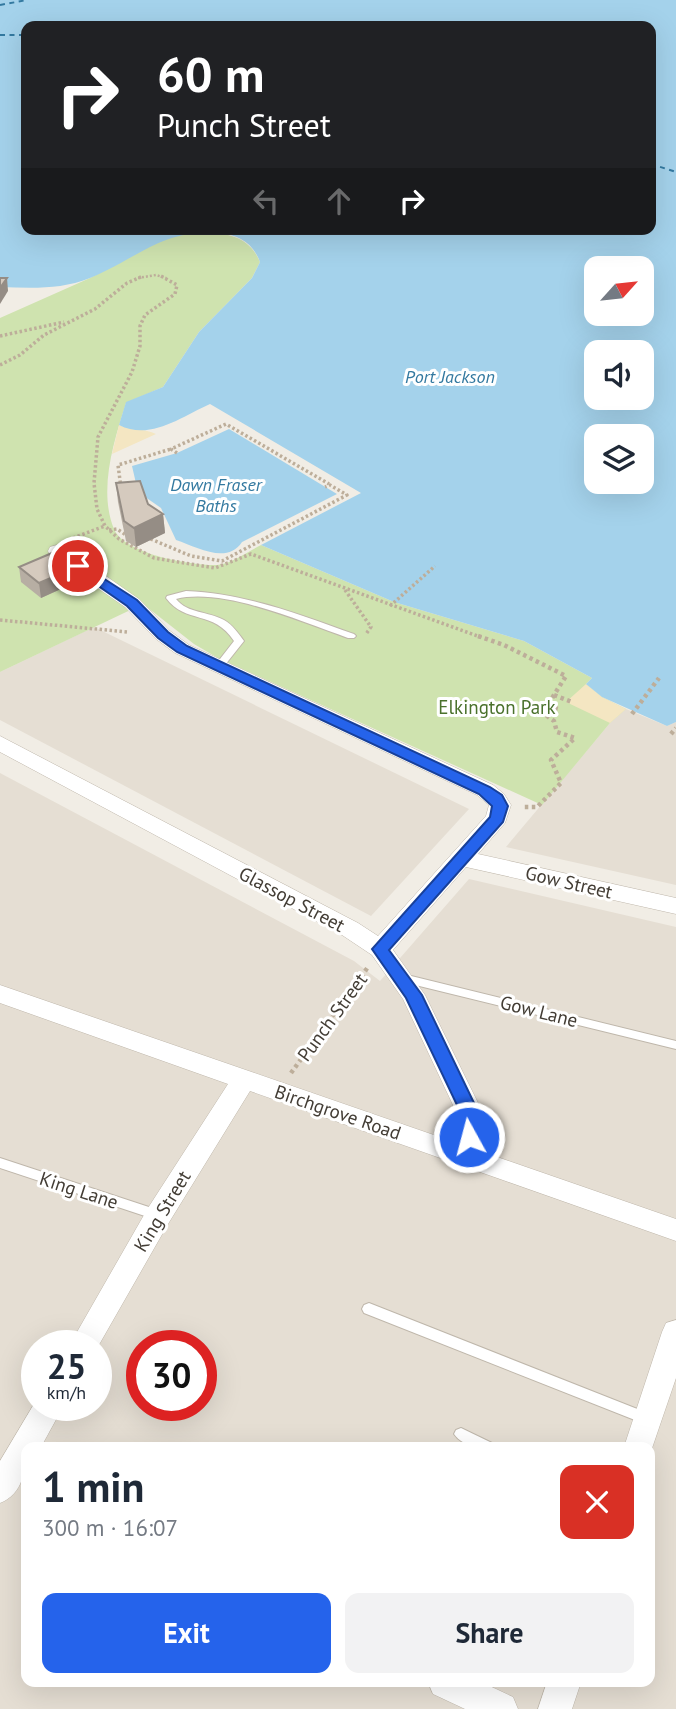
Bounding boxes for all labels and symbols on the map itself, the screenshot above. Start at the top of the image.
north arrow [584,256,654,326]
water label: Port Jackson [405,365,495,388]
water label: Dawn Fraser Baths [170,473,263,517]
pin [48,536,108,596]
park label: Elkington Park [438,695,556,719]
street label: Gow Street [523,860,615,904]
street label: Glassop Street [235,861,350,937]
street label: Punch Street [292,968,372,1066]
street label: Gow Lane [498,990,580,1032]
street label: Birchgrove Road [272,1079,404,1145]
position arrow [432,1100,506,1174]
street label: King Street [128,1165,196,1256]
street label: King Lane [37,1166,121,1214]
speed limit sign: 30 [126,1330,217,1421]

